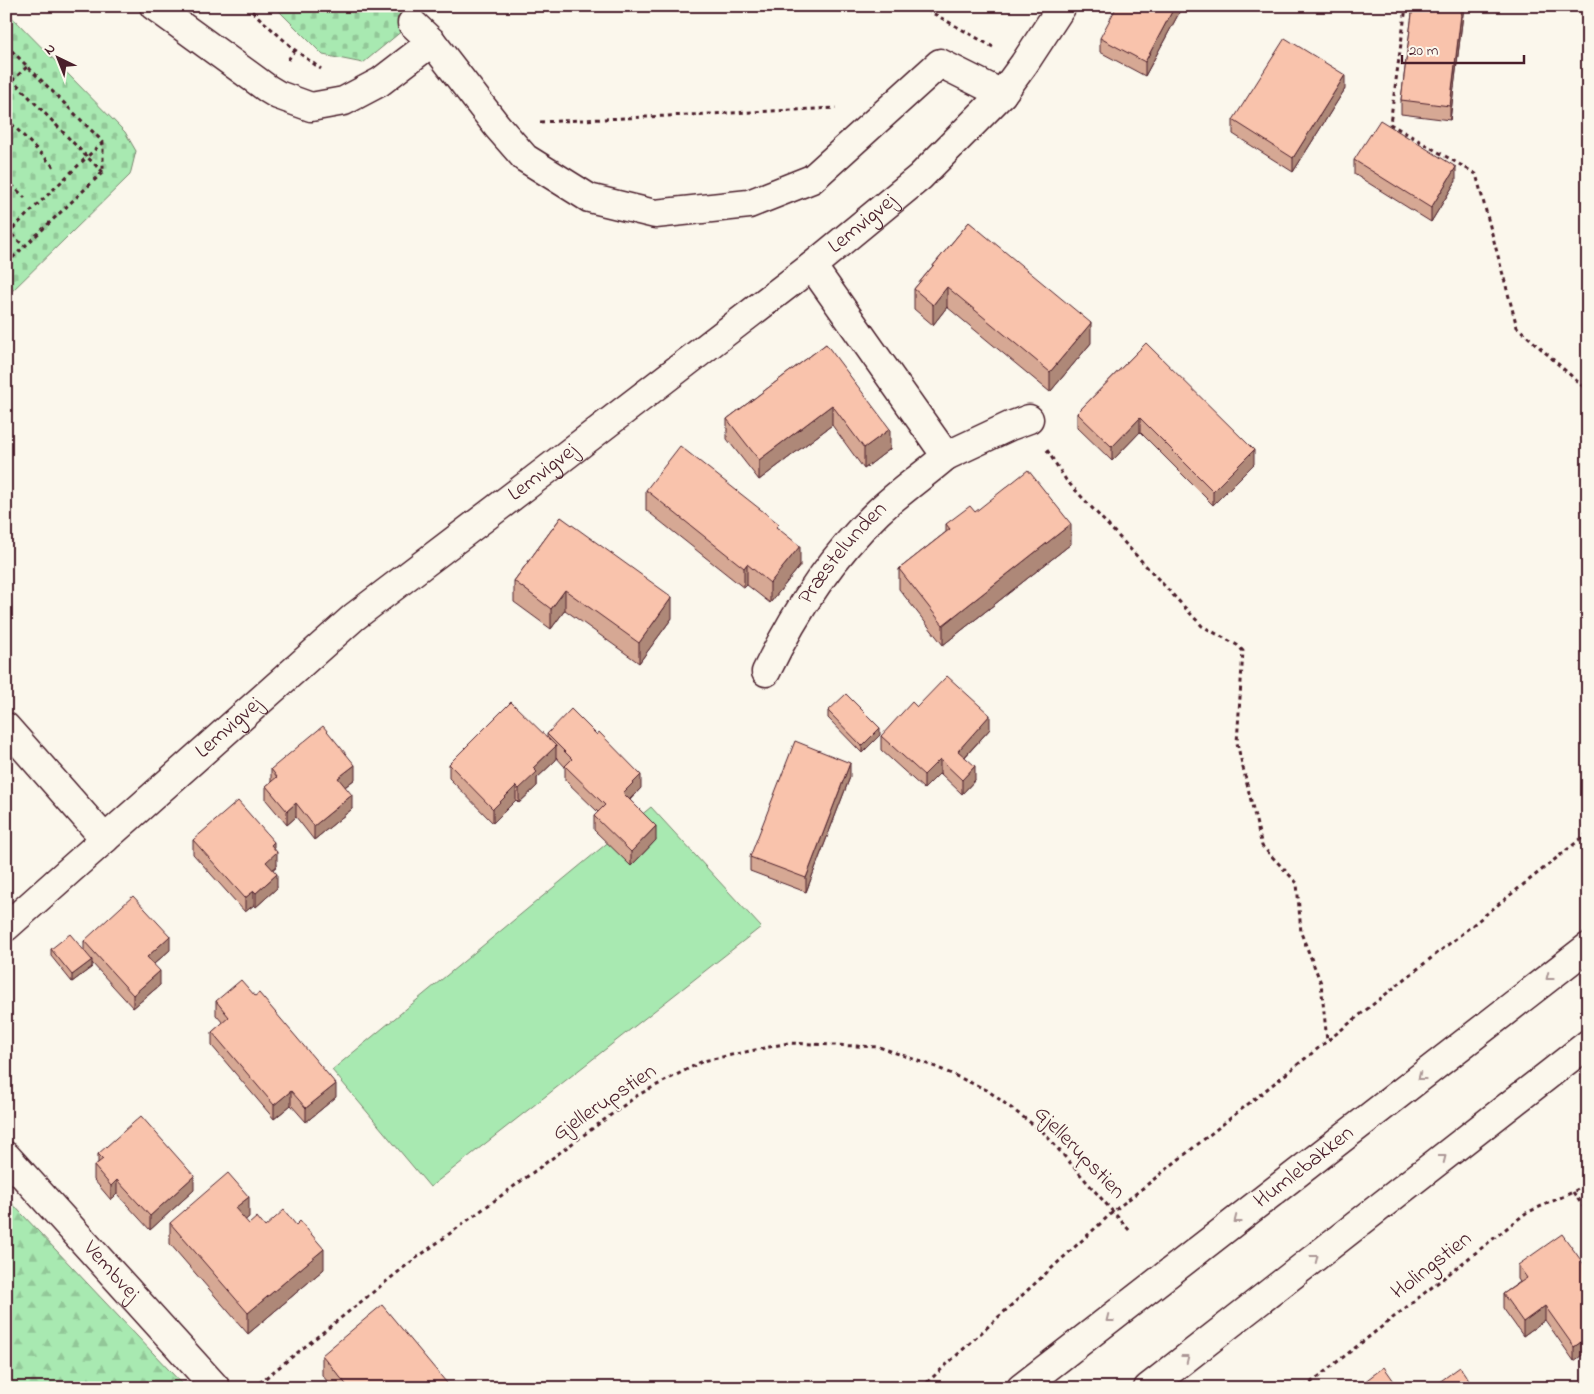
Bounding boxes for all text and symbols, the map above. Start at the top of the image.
north arrow [32,32,82,82]
scale bar [1402,32,1524,64]
text: N [40,39,61,60]
text: 20 m [1409,40,1439,62]
street label: Lemvigvej [821,186,905,262]
street label: Lemvigvej [501,435,586,510]
street label: Præstelunden [791,495,895,611]
street label: Lemvigvej [188,689,271,767]
one-way arrow [1546,972,1555,980]
street label: Gjellerupstien [546,1056,664,1150]
one-way arrow [1417,1071,1427,1080]
street label: Gjellerupstien [1026,1099,1132,1207]
street label: Humlebakken [1247,1118,1361,1217]
one-way arrow [1437,1155,1446,1163]
one-way arrow [1234,1214,1243,1222]
street label: Holingstien [1385,1224,1480,1309]
street label: Vembvej [74,1233,147,1310]
one-way arrow [1309,1254,1318,1263]
one-way arrow [1106,1314,1115,1322]
one-way arrow [1181,1354,1190,1363]

